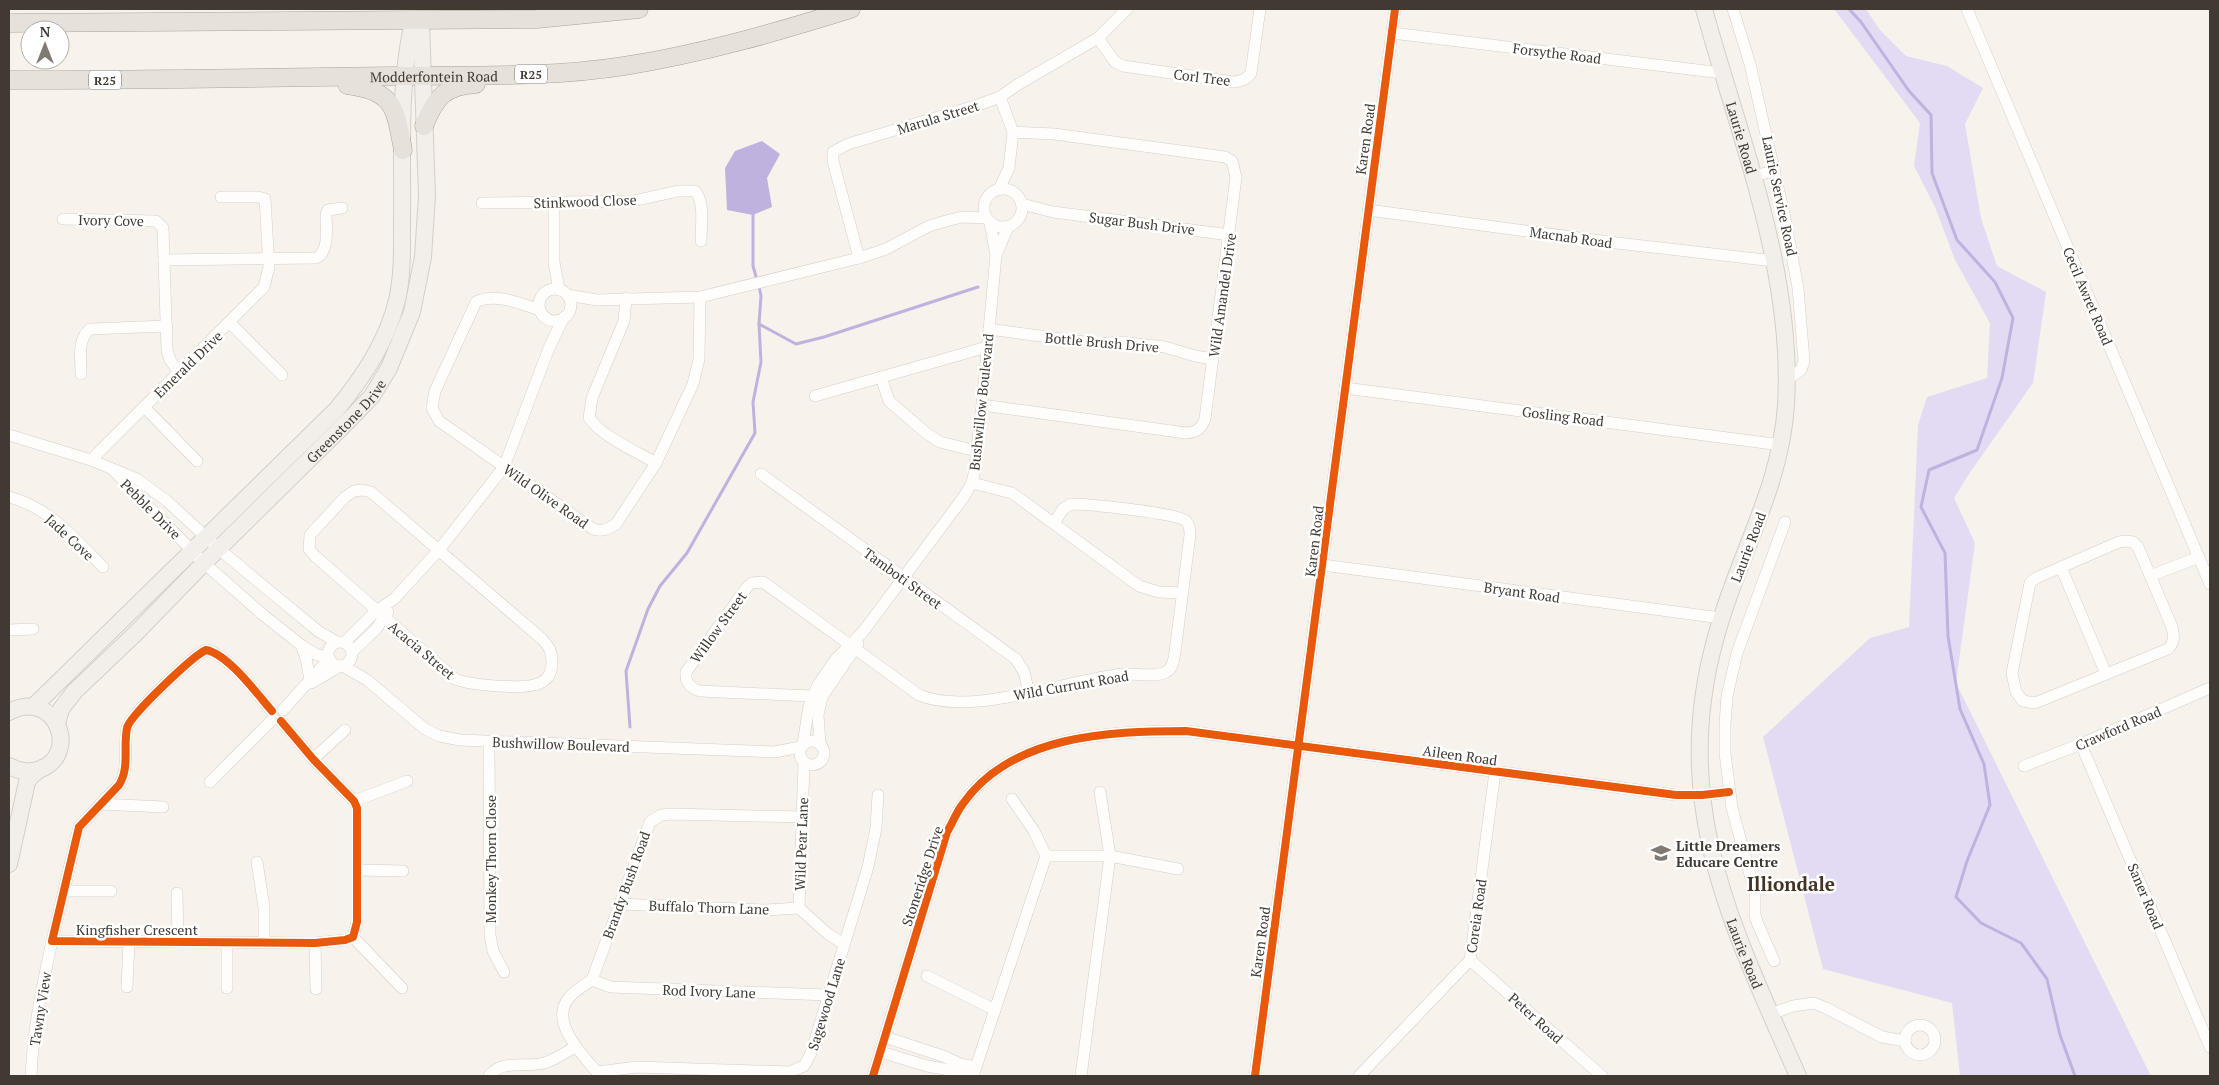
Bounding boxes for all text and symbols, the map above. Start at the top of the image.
north arrow [20,20,70,70]
text: N [40,22,51,41]
street label: Forsythe Road [1512,38,1603,68]
road number: R25 [515,64,547,84]
street label: Corl Tree [1172,64,1232,90]
street label: Modderfontein Road [370,66,498,86]
road number: R25 [89,70,121,90]
street label: Marula Street [895,95,982,138]
street label: Laurie Road [1722,99,1762,176]
street label: Karen Road [1351,102,1379,176]
street label: Laurie Service Road [1758,134,1802,258]
street label: Stinkwood Close [533,190,637,212]
street label: Sugar Bush Drive [1088,207,1196,239]
street label: Ivory Cove [78,210,144,230]
street label: Macnab Road [1528,222,1614,252]
street label: Wild Amandel Drive [1204,232,1240,358]
street label: Cecil Awret Road [2059,244,2117,348]
street label: Emerald Drive [150,326,226,402]
street label: Bottle Brush Drive [1044,328,1160,356]
street label: Bushwillow Boulevard [964,332,998,471]
street label: Greenstone Drive [302,375,390,467]
street label: Gosling Road [1521,402,1605,430]
street label: Wild Olive Road [500,460,593,533]
street label: Pebble Drive [117,475,185,543]
street label: Karen Road [1300,504,1328,578]
street label: Laurie Road [1726,509,1770,585]
street label: Jade Cove [42,510,98,564]
street label: Tamboti Street [860,543,947,613]
street label: Bryant Road [1483,577,1561,607]
street label: Willow Street [686,587,751,667]
street label: Acacia Street [385,617,460,684]
street label: Wild Currunt Road [1012,665,1130,704]
street label: Crawford Road [2072,701,2164,755]
street label: Bushwillow Boulevard [492,732,630,756]
street label: Aileen Road [1422,740,1499,770]
street label: Monkey Thorn Close [481,795,500,923]
street label: Wild Pear Lane [790,797,812,891]
street label: Stoneridge Drive [897,823,947,929]
street label: Brandy Bush Road [598,828,654,941]
place label: Little Dreamers Educare Centre [1676,836,1780,871]
school or university icon: Little Dreamers Educare Centre [1650,842,1672,864]
street label: Saner Road [2124,860,2168,932]
district label: Illiondale [1747,871,1835,896]
street label: Coreia Road [1461,877,1491,954]
street label: Buffalo Thorn Lane [648,895,770,919]
street label: Karen Road [1246,905,1274,979]
street label: Laurie Road [1723,916,1768,991]
street label: Kingfisher Crescent [76,920,199,939]
street label: Sagewood Lane [803,955,849,1053]
street label: Tawny View [25,970,55,1047]
street label: Rod Ivory Lane [662,980,756,1002]
street label: Peter Road [1505,988,1568,1048]

